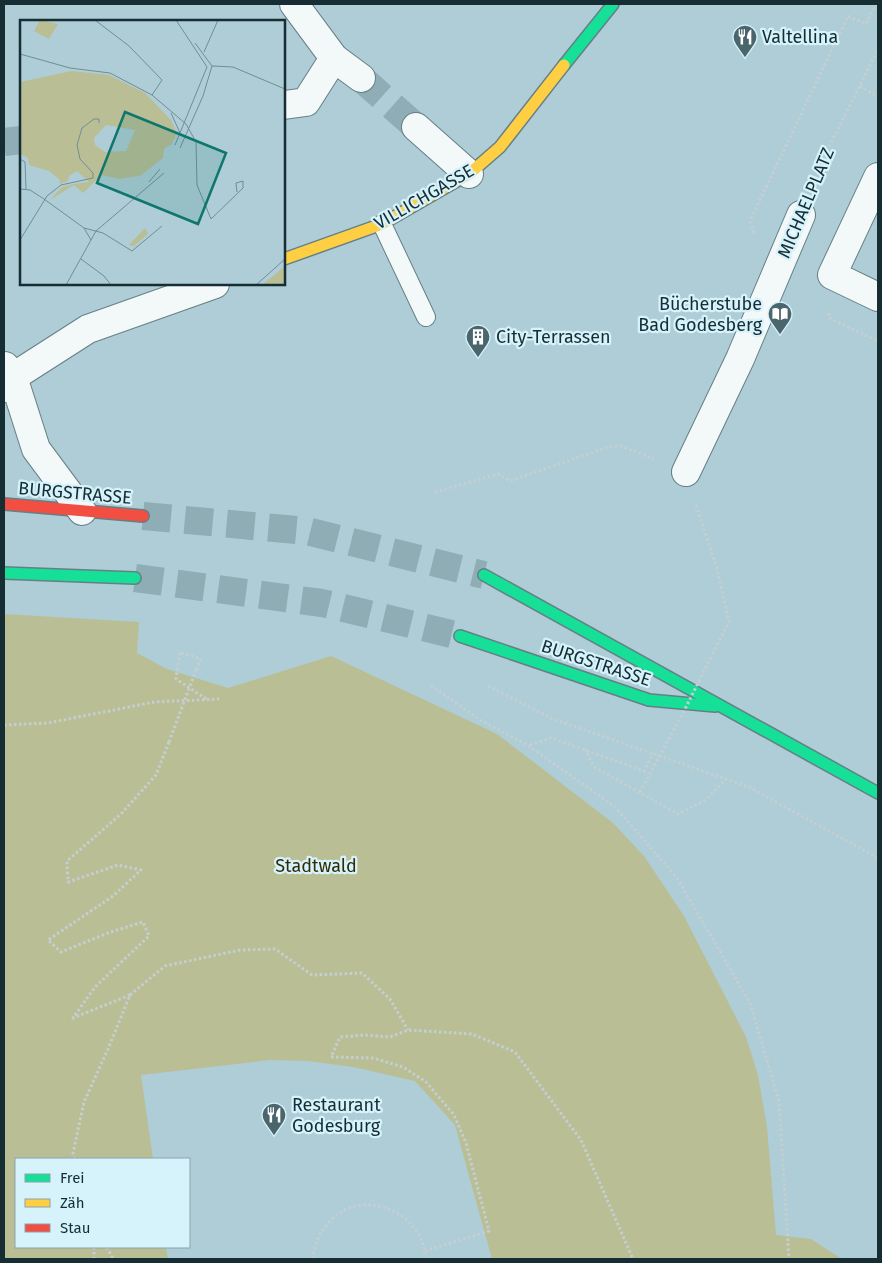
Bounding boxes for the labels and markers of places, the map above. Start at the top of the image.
restaurant icon: Valtellina [732,24,758,58]
place label: Valtellina [762,26,838,48]
place label: Bücherstube Bad Godesberg [638,293,763,336]
library icon: Bücherstube Bad Godesberg [767,301,793,335]
building icon: City-Terrassen [465,324,491,358]
place label: City-Terrassen [496,326,611,348]
place label: Restaurant Godesburg [292,1094,381,1137]
restaurant icon: Restaurant Godesburg [261,1102,287,1136]

